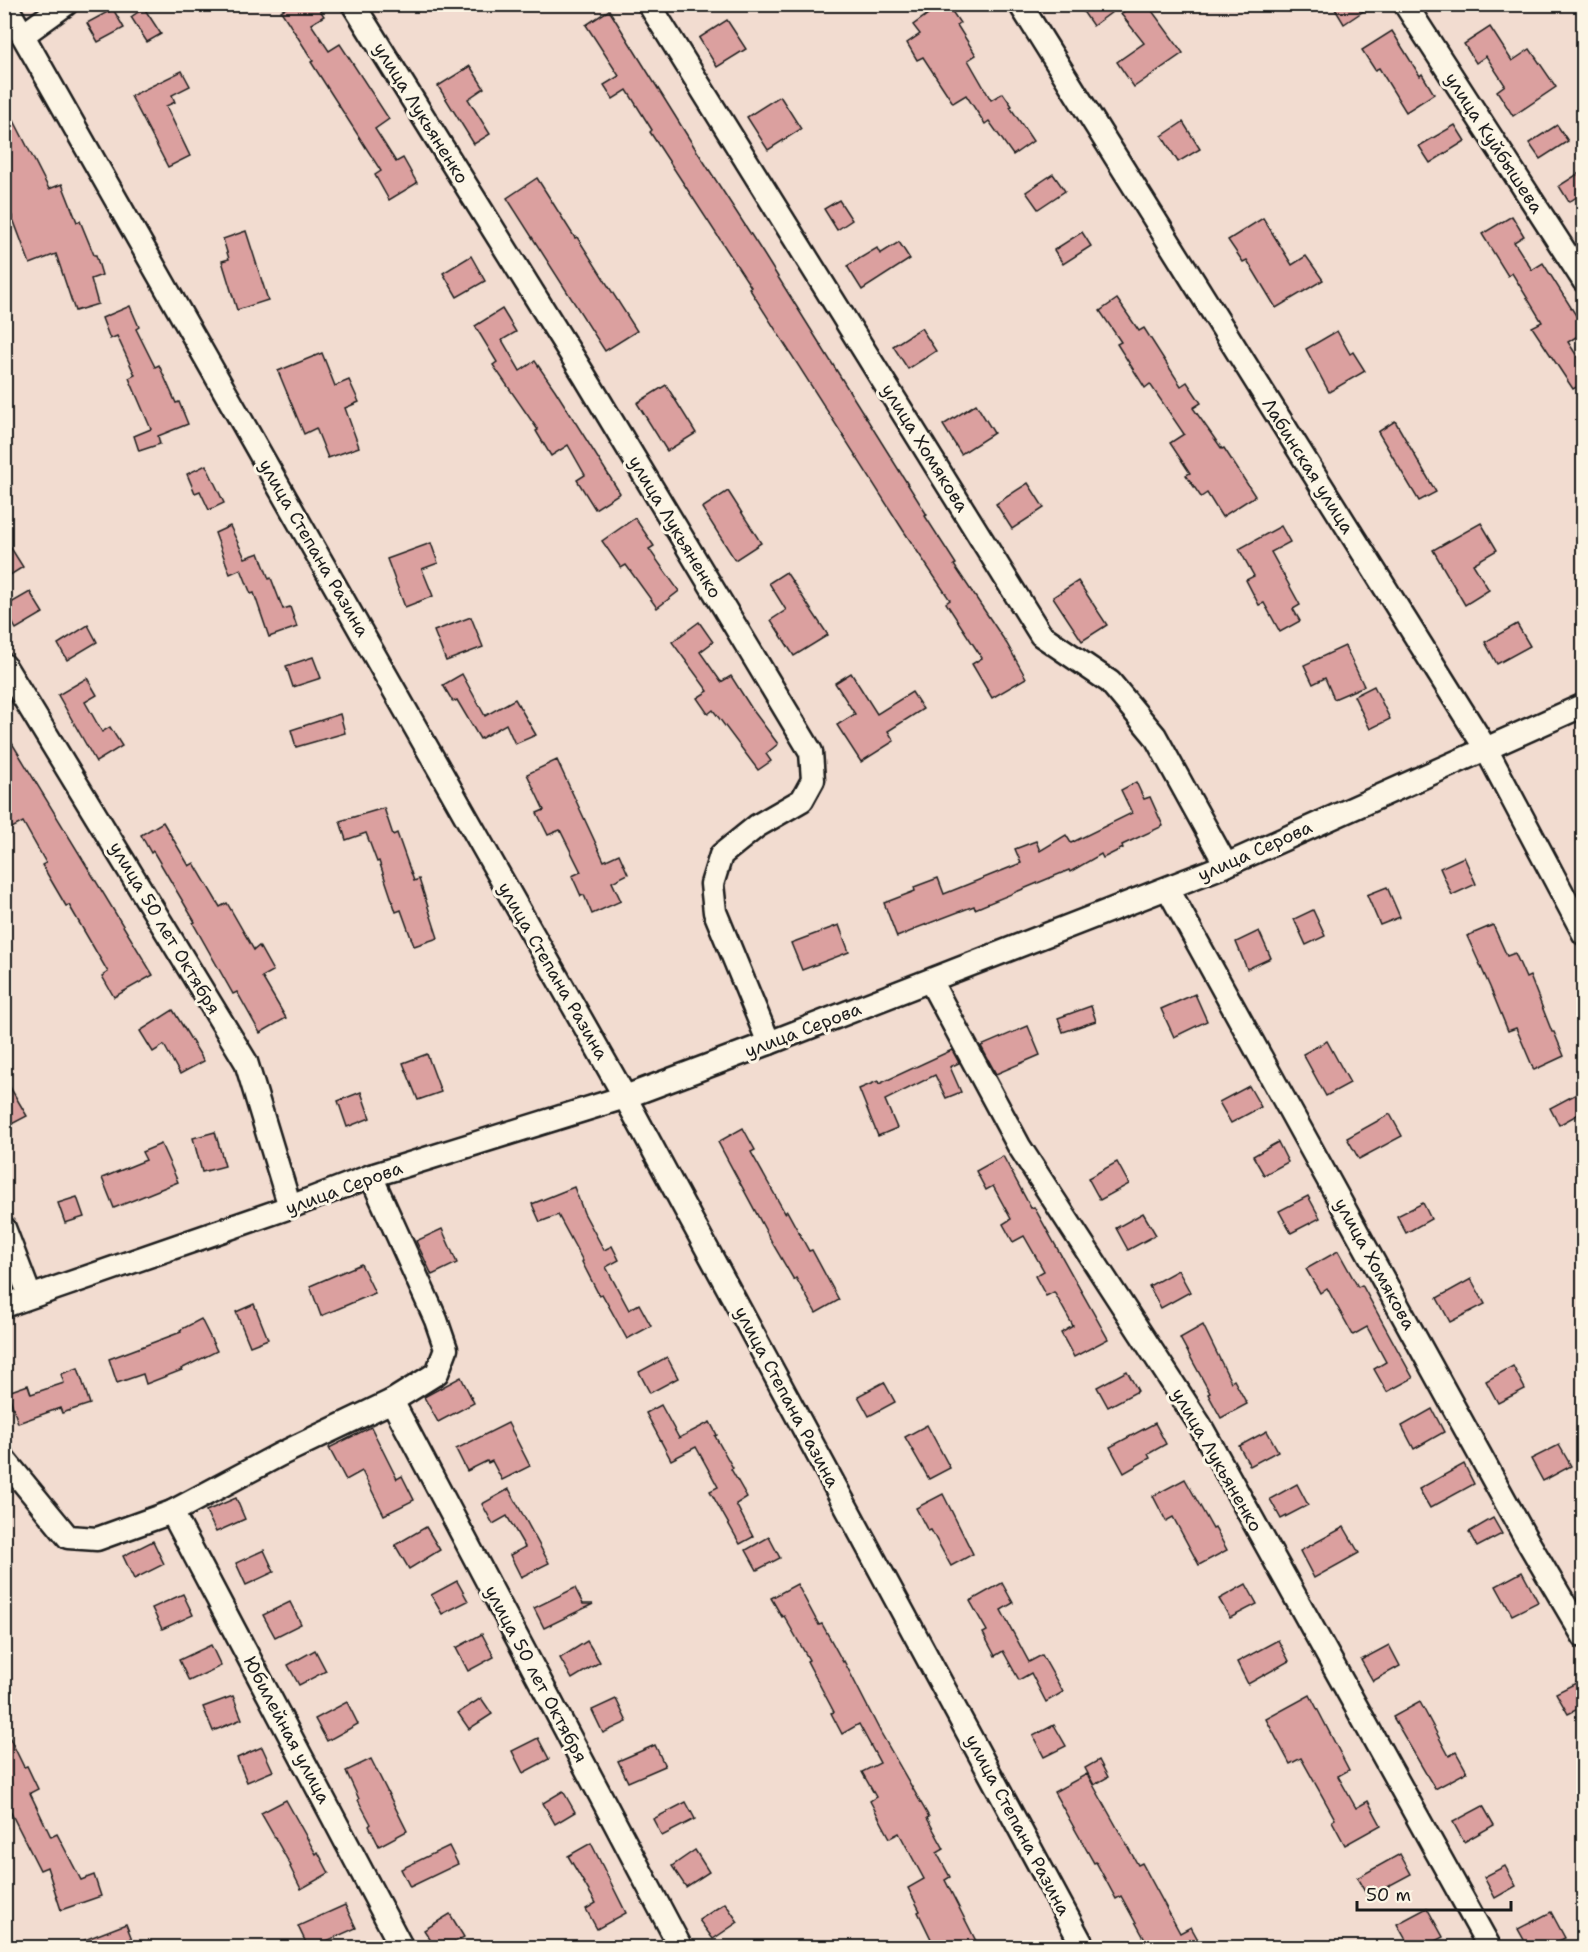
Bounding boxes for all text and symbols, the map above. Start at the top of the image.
street label: улица Лукьяненко [368,38,474,188]
street label: улица Куйбышева [1439,68,1549,218]
street label: улица Хомякова [876,379,974,517]
street label: Лабинская улица [1257,394,1359,538]
street label: улица Лукьяненко [623,451,727,603]
street label: улица Степана Разина [253,455,375,641]
street label: улица Серова [1194,815,1316,887]
street label: улица 50 лет Октября [104,837,226,1019]
street label: улица Степана Разина [492,878,614,1064]
street label: улица Серова [741,997,865,1063]
street label: улица Серова [282,1156,406,1220]
street label: улица Хомякова [1329,1194,1421,1334]
street label: улица Степана Разина [729,1302,845,1492]
street label: улица Лукьяненко [1166,1384,1268,1536]
street label: улица 50 лет Октября [479,1581,593,1767]
street label: Юбилейная улица [238,1652,336,1808]
street label: улица Степана Разина [960,1730,1076,1920]
scale bar [1357,1874,1512,1912]
text: 50 m [1366,1883,1411,1907]

